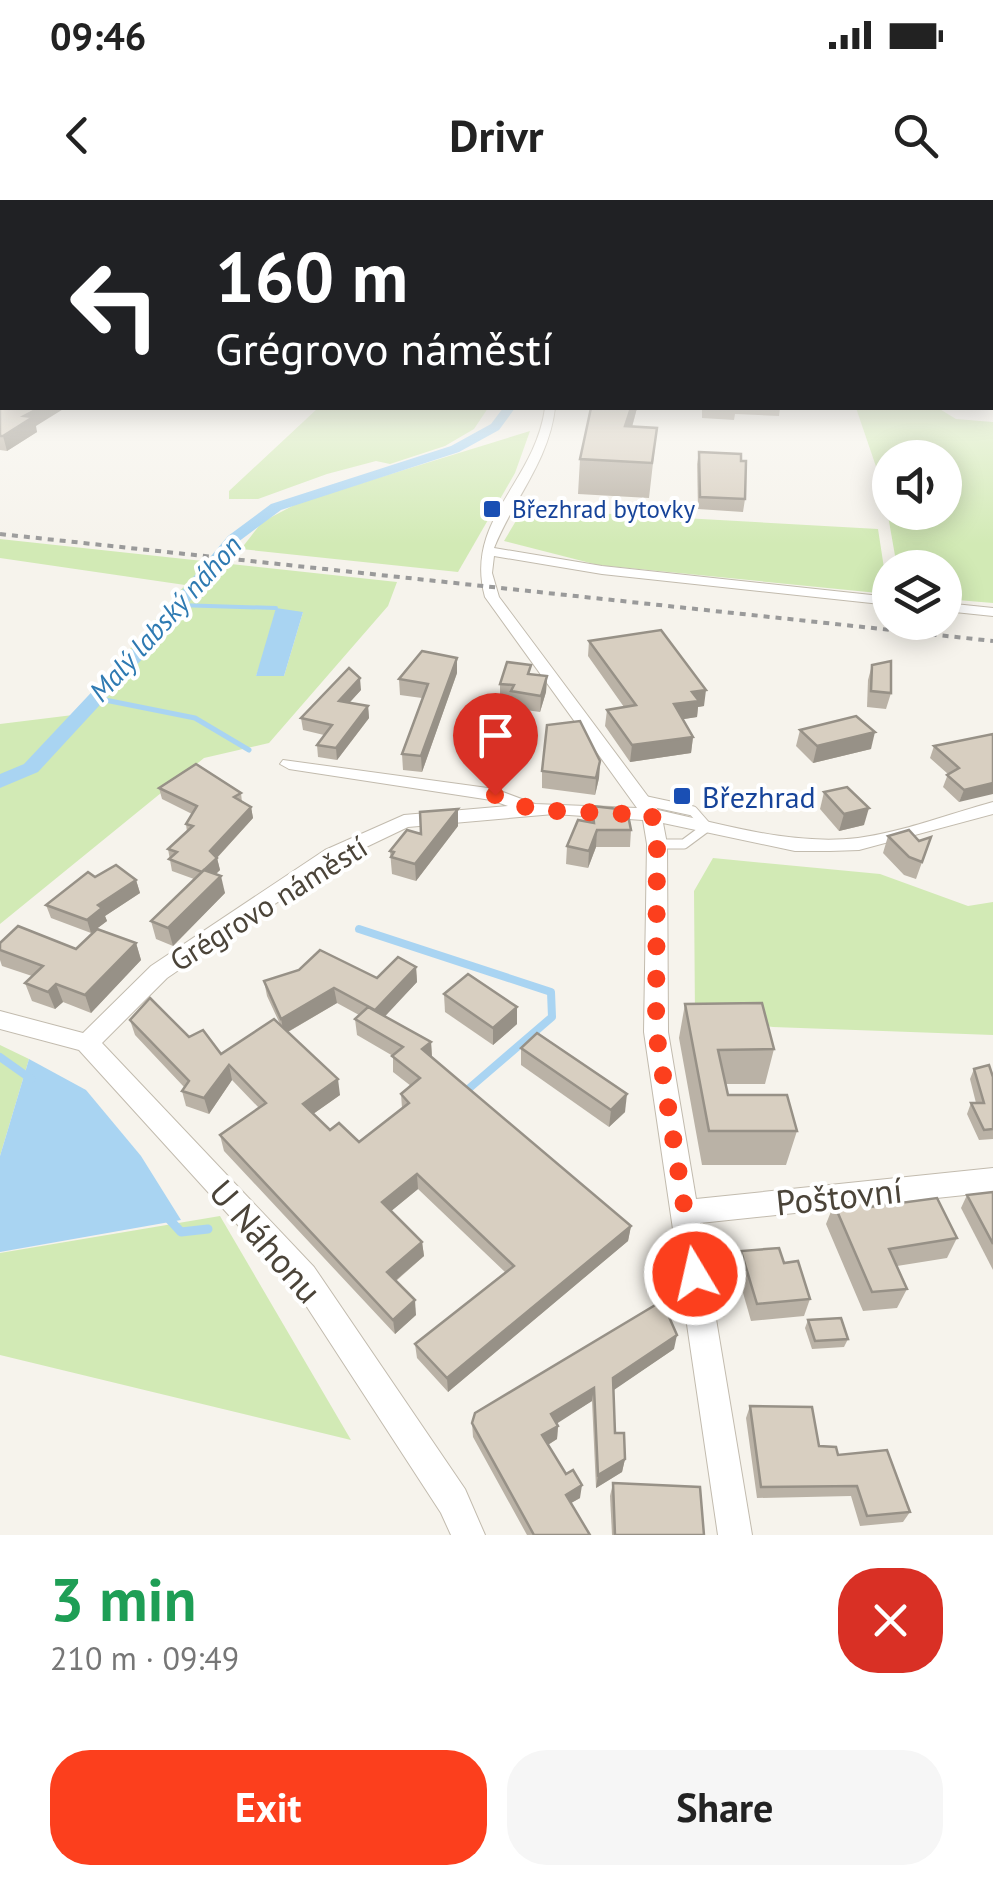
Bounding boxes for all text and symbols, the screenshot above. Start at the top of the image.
text: 09:46 [50,11,146,60]
text: Drivr [449,106,544,164]
icon: back [50,108,105,163]
icon: search [888,108,943,163]
text: 160 m [215,231,408,321]
icon: left [50,240,180,370]
text: Grégrovo náměstí [215,319,553,377]
map controls [872,440,962,640]
button: sound [872,440,962,530]
place label: Březhrad bytovky [512,493,695,525]
marker: Březhrad bytovky [481,498,503,520]
water label: Malý labský náhon [81,527,249,709]
button: layers [872,550,962,640]
pin [453,693,538,796]
icon: arrive [468,708,523,763]
place label: Březhrad [702,777,816,816]
marker: Březhrad [671,785,693,807]
street label: Grégrovo náměstí [162,827,374,979]
street label: Poštovní [773,1166,905,1226]
street label: U Náhonu [200,1170,332,1312]
position arrow [643,1222,747,1326]
text: 3 min [50,1560,196,1638]
button: close [838,1568,943,1673]
text: 210 m · 09:49 [50,1637,239,1679]
button: Exit [50,1750,487,1865]
button: Share [507,1750,943,1865]

